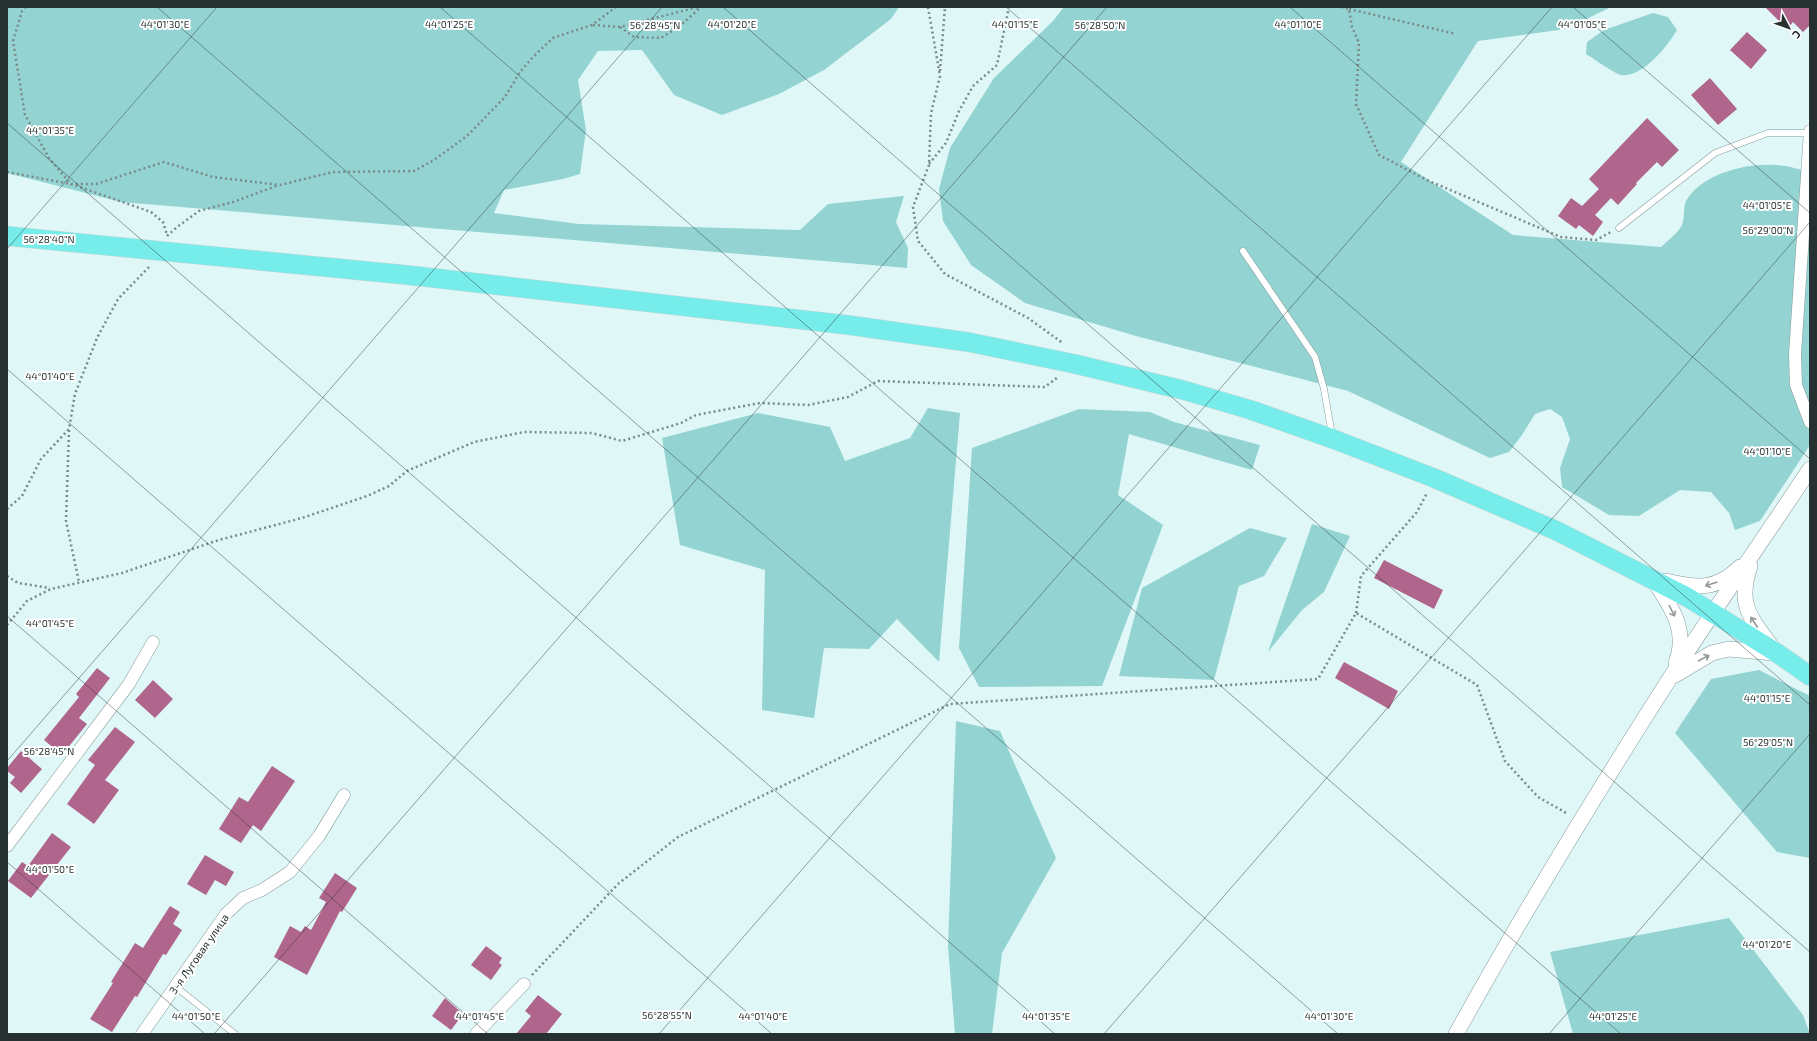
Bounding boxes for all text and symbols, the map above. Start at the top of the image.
north arrow [1769,8,1809,48]
text: 44°01'30"E [141,18,190,30]
text: 44°01'25"E [425,18,473,30]
text: 44°01'20"E [708,18,757,30]
text: 44°01'15"E [992,18,1039,30]
text: 44°01'10"E [1274,18,1322,30]
text: 44°01'05"E [1558,18,1607,30]
text: 56°28'45"N [630,19,680,31]
text: 56°28'50"N [1075,19,1125,31]
text: С [1790,28,1804,42]
text: 44°01'35"E [26,124,74,136]
text: 44°01'05"E [1743,199,1792,211]
text: 56°29'00"N [1743,224,1793,236]
text: 56°28'40"N [23,233,75,245]
text: 44°01'40"E [25,370,75,382]
text: 44°01'10"E [1743,445,1791,457]
one-way arrow [1704,581,1717,588]
one-way arrow [1669,605,1677,617]
one-way arrow [1750,616,1758,627]
text: 44°01'45"E [26,617,75,629]
one-way arrow [1698,653,1710,661]
text: 44°01'15"E [1744,692,1791,704]
text: 56°29'05"N [1743,736,1793,748]
text: 56°28'45"N [24,745,74,757]
text: 44°01'50"E [26,863,75,875]
street label: 3-я Луговая улица [166,911,232,997]
text: 44°01'20"E [1743,938,1792,950]
text: 56°28'55"N [642,1009,692,1021]
text: 44°01'50"E [172,1010,221,1022]
text: 44°01'45"E [456,1010,505,1022]
text: 44°01'40"E [738,1010,788,1022]
text: 44°01'35"E [1022,1010,1070,1022]
text: 44°01'30"E [1305,1010,1354,1022]
text: 44°01'25"E [1589,1010,1637,1022]

